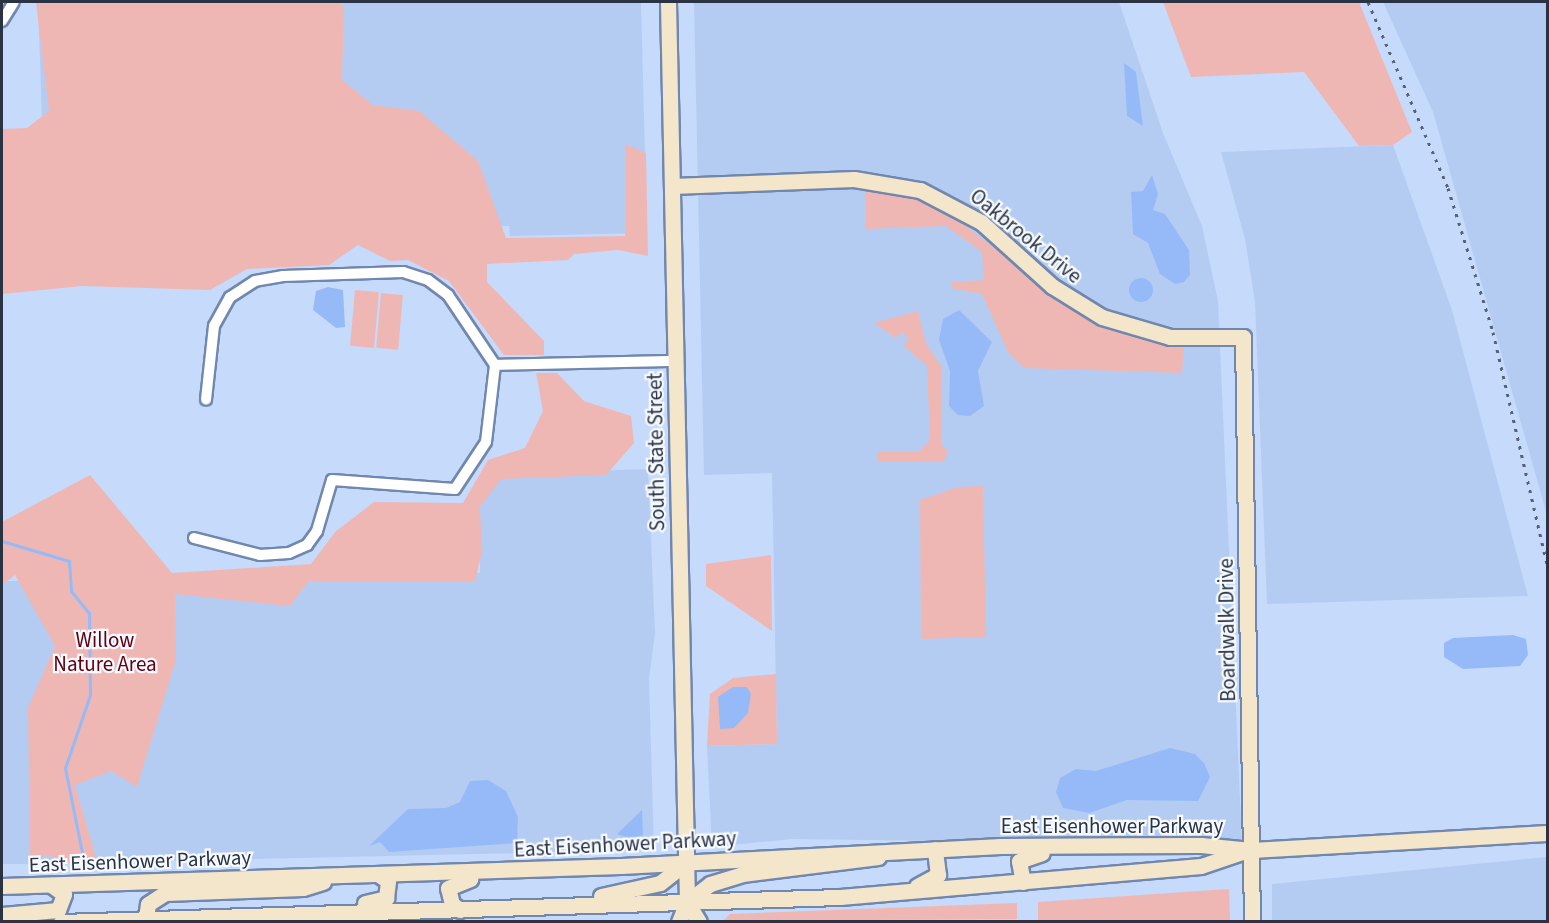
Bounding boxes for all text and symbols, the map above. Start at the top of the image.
street label: Oakbrook Drive [965,183,1087,289]
street label: South State Street [642,373,670,531]
street label: Boardwalk Drive [1213,558,1241,702]
park label: Willow Nature Area [53,627,157,677]
street label: East Eisenhower Parkway [1001,813,1223,839]
street label: East Eisenhower Parkway [513,826,737,862]
street label: East Eisenhower Parkway [28,845,252,877]

